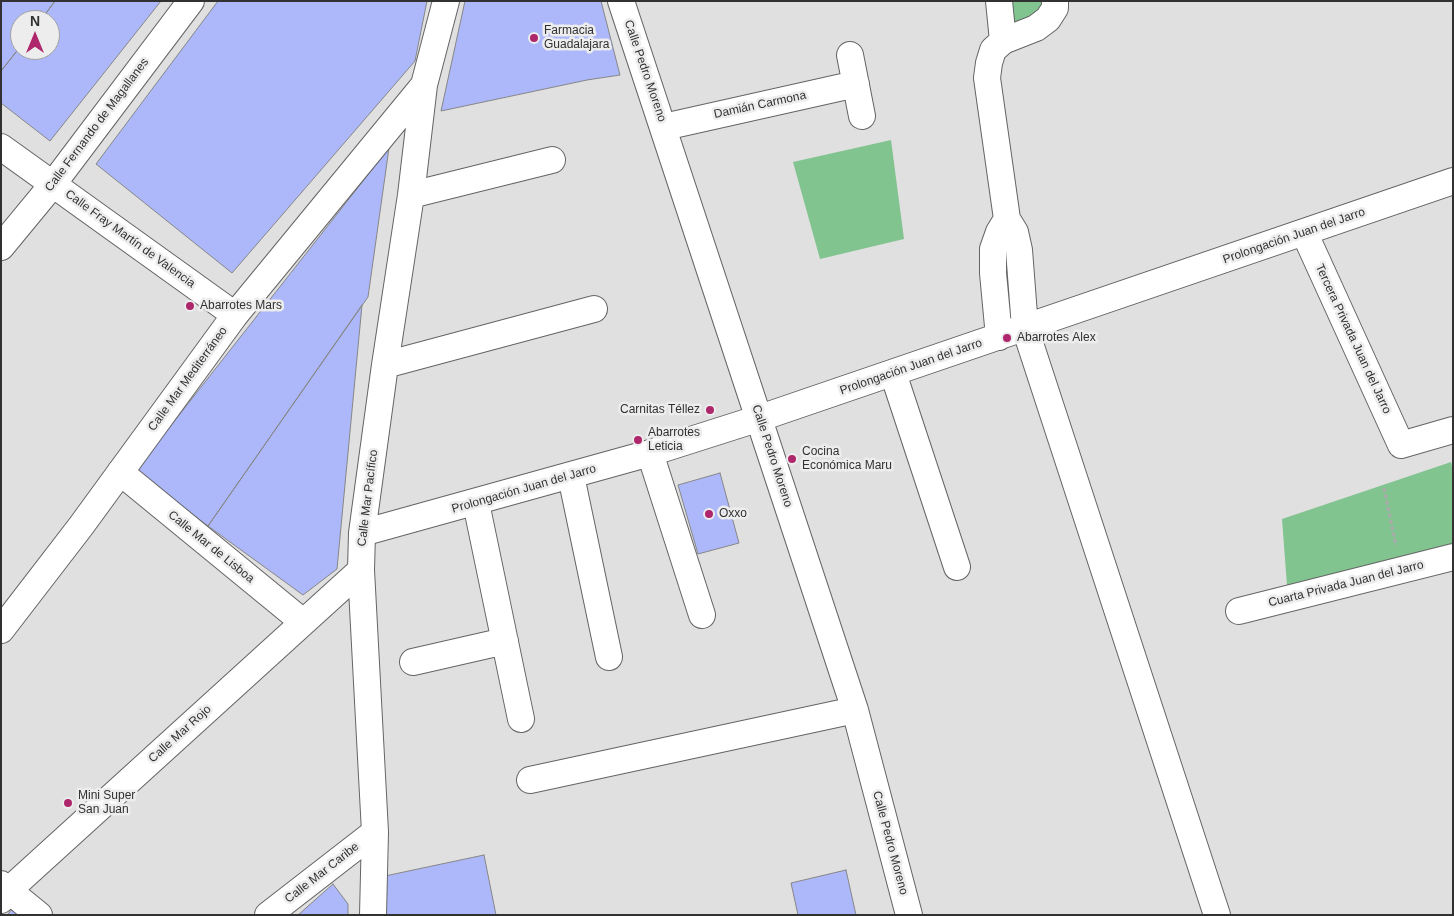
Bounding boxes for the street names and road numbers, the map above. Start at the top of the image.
street label: Calle Pedro Moreno [621,18,669,124]
street label: Calle Fernando de Magallanes [42,55,152,195]
street label: Damián Carmona [713,88,807,122]
street label: Calle Fray Martín de Valencia [62,187,198,291]
street label: Prolongación Juan del Jarro [1221,205,1367,267]
street label: Tercera Privada Juan del Jarro [1312,262,1394,416]
street label: Calle Mar Mediterráneo [145,324,231,434]
street label: Prolongación Juan del Jarro [838,336,984,398]
street label: Calle Pedro Moreno [749,403,795,509]
street label: Calle Mar Pacífico [355,449,381,547]
street label: Prolongación Juan del Jarro [450,461,598,517]
street label: Calle Mar de Lisboa [165,508,257,586]
street label: Cuarta Privada Juan del Jarro [1267,558,1425,610]
street label: Calle Mar Rojo [146,702,214,766]
street label: Calle Pedro Moreno [869,790,911,896]
street label: Calle Mar Caribe [282,840,362,906]

